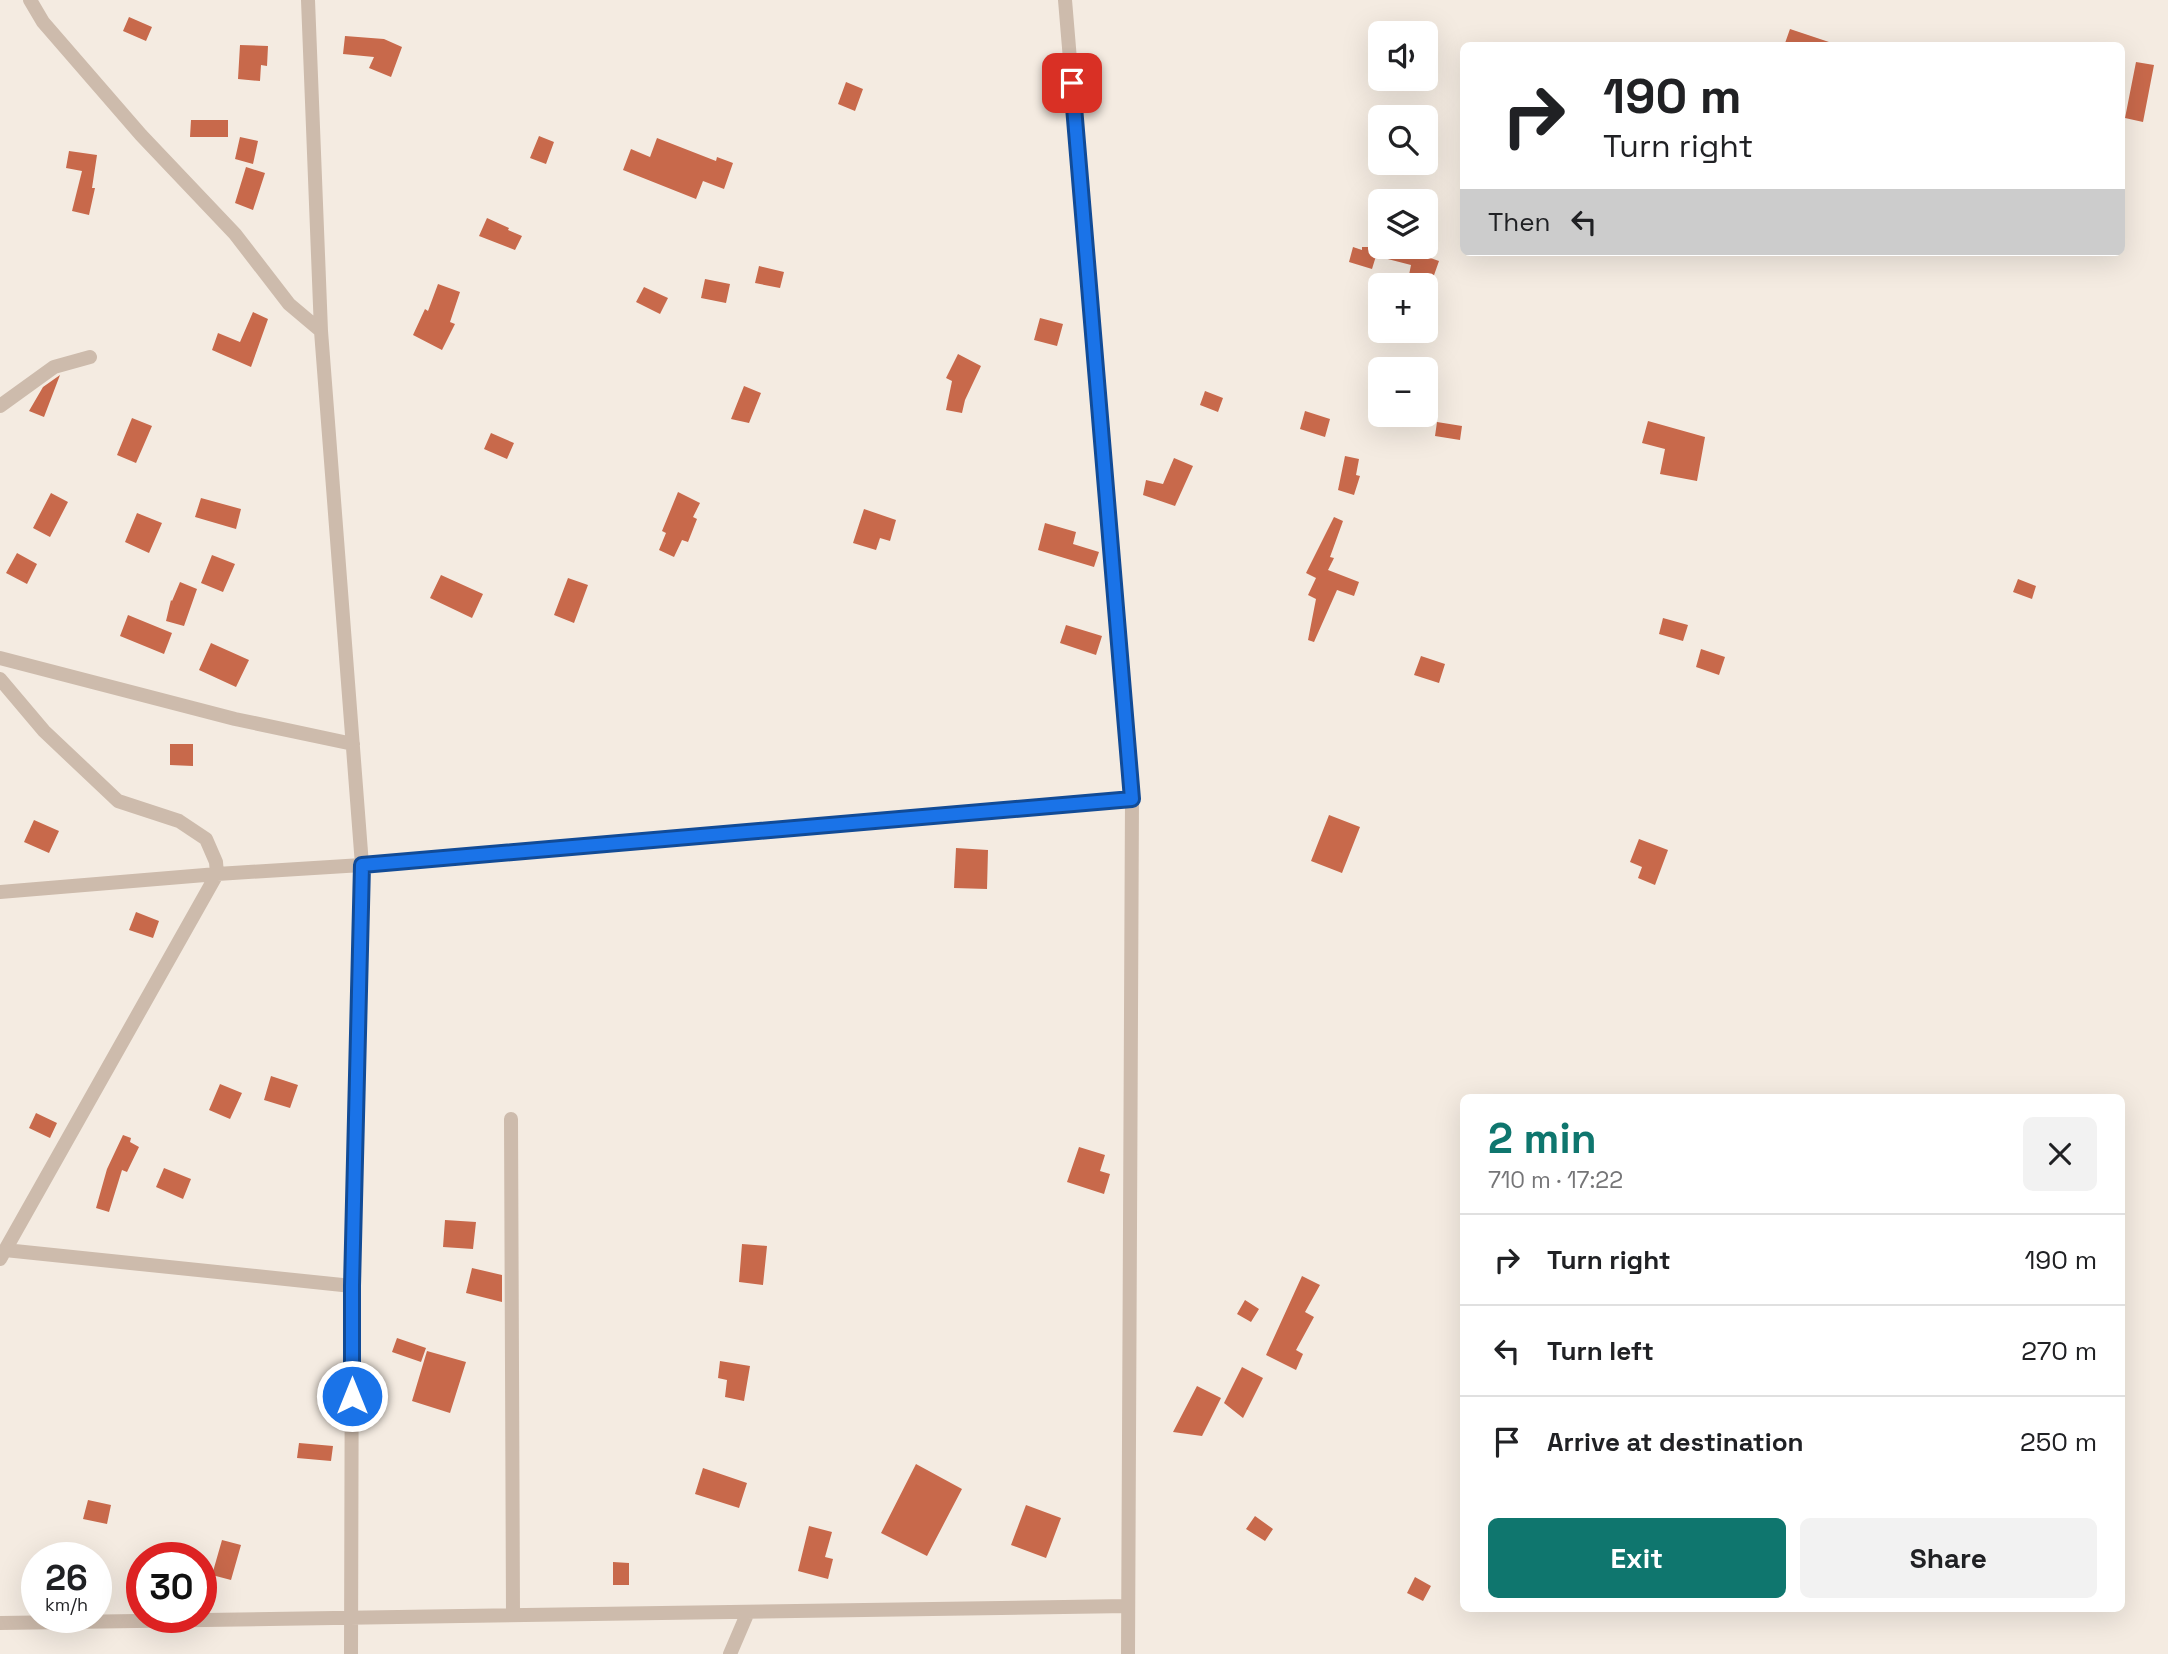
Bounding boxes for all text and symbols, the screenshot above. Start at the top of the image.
map controls [1368,21,1438,427]
button: sound [1368,21,1438,91]
pin [1042,53,1102,113]
icon: arrive [1053,64,1091,102]
text: 190 m [1603,65,1741,127]
icon: right [1488,70,1579,161]
button: search [1368,105,1438,175]
text: Turn right [1603,126,1753,166]
button: layers [1368,189,1438,259]
icon: left [1565,203,1603,241]
text: Then [1488,205,1551,239]
button: + [1368,273,1438,343]
button: − [1368,357,1438,427]
text: 2 min [1488,1112,1597,1165]
button: close [2023,1117,2097,1191]
text: 710 m · 17:22 [1488,1165,1623,1195]
icon: right [1488,1241,1526,1279]
text: Turn right [1547,1243,1671,1277]
text: 190 m [2025,1243,2097,1277]
icon: left [1488,1332,1526,1370]
text: Turn left [1547,1334,1654,1368]
text: 270 m [2021,1334,2097,1368]
position arrow [315,1359,389,1433]
icon: arrive [1488,1423,1526,1461]
text: Arrive at destination [1547,1425,1804,1459]
text: 250 m [2020,1425,2097,1459]
button: Exit [1488,1518,1786,1598]
button: Share [1800,1518,2097,1598]
speed limit sign: 30 [126,1542,217,1633]
text: 26 [45,1556,88,1600]
text: km/h [45,1593,88,1616]

